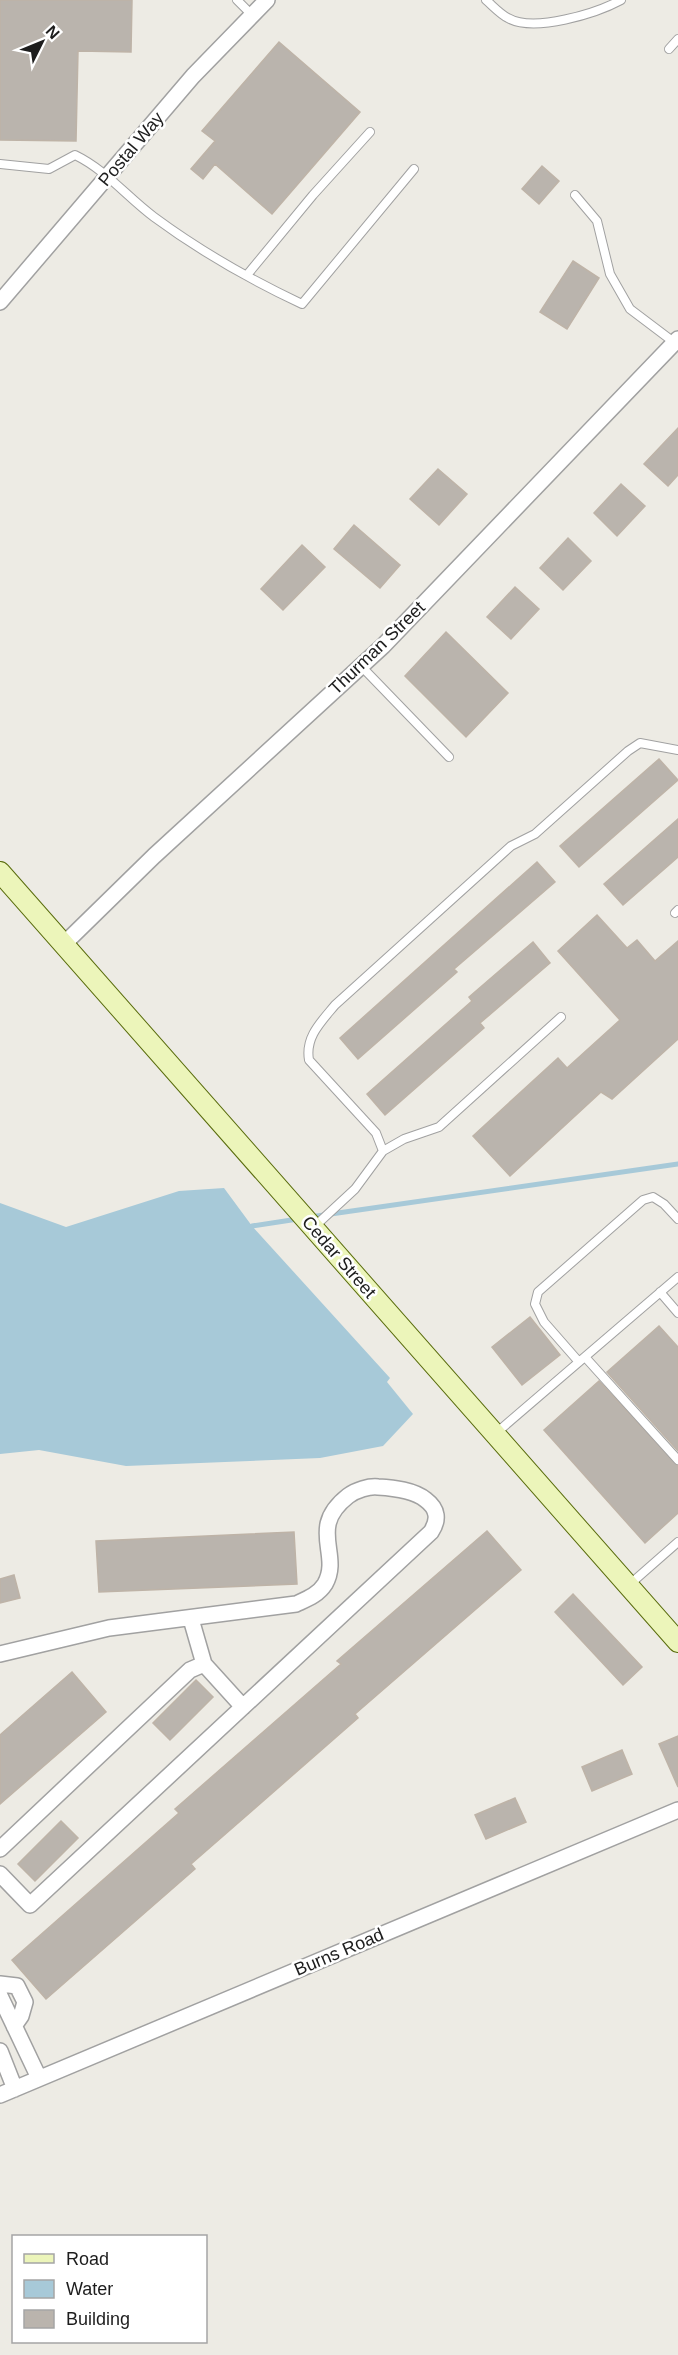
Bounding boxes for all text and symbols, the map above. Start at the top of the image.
north arrow [12,12,72,72]
text: N [42,22,63,42]
street label: Postal Way [94,108,168,190]
street label: Thurman Street [325,597,429,699]
street label: Cedar Street [298,1212,380,1302]
street label: Burns Road [291,1924,387,1980]
legend [12,2235,207,2343]
text: Road [66,2249,109,2269]
text: Water [66,2279,113,2299]
text: Building [66,2309,130,2329]

